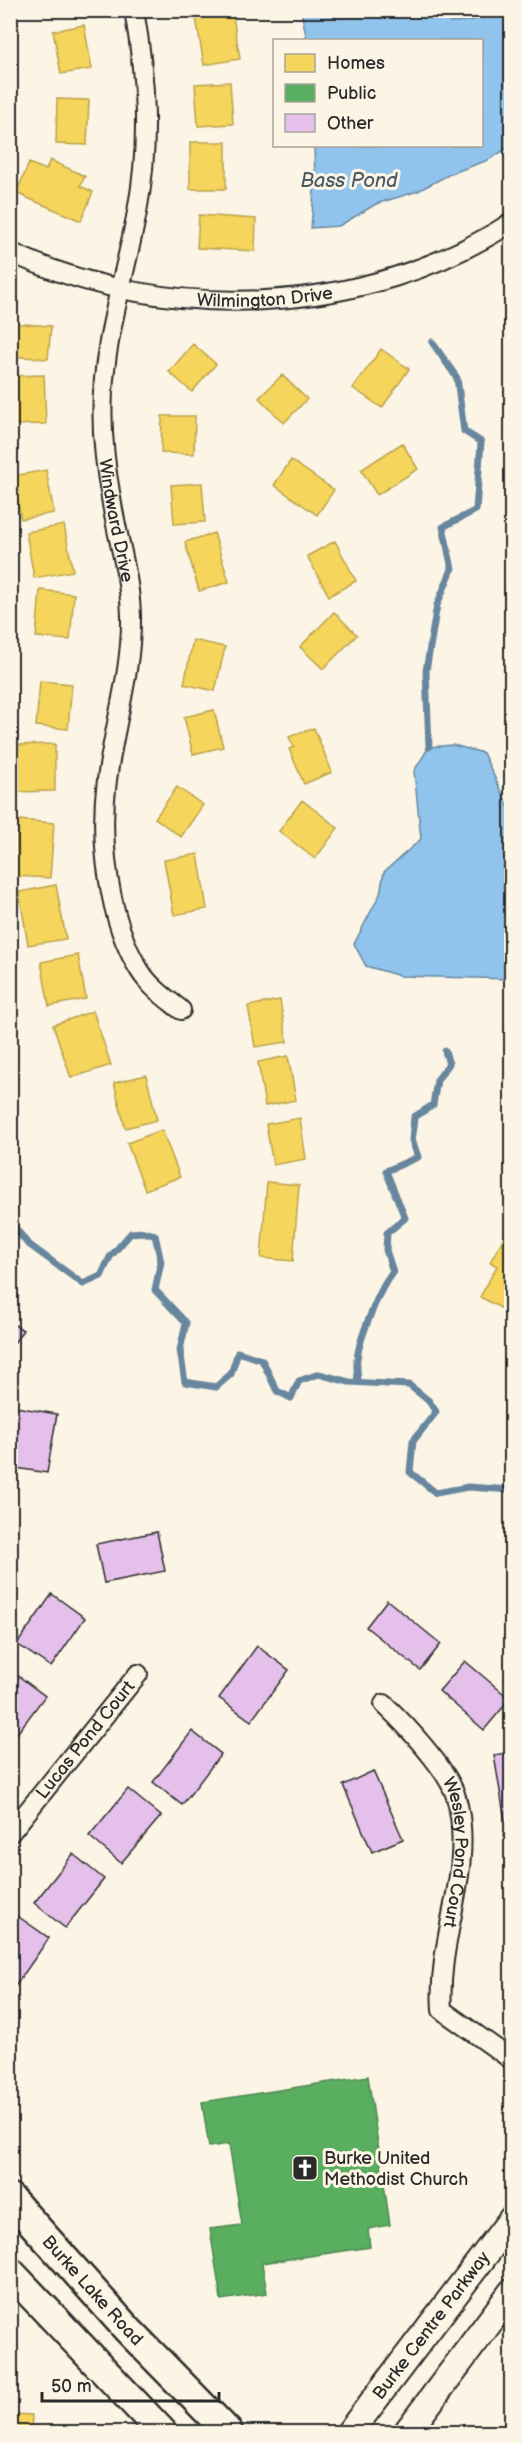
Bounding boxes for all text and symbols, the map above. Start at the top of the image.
legend [273,39,483,147]
text: Homes [327,53,385,74]
text: Public [327,83,376,104]
text: Other [327,113,374,134]
water label: Bass Pond [300,169,398,193]
street label: Wilmington Drive [196,282,335,312]
street label: Windward Drive [94,457,138,584]
street label: Lucas Pond Court [32,1676,140,1803]
street label: Wesley Pond Court [438,1774,471,1930]
place label: Burke United Methodist Church [324,2148,468,2190]
church icon: Burke United Methodist Church [290,2153,320,2183]
street label: Burke Lake Road [38,2231,147,2350]
street label: Burke Centre Parkway [369,2247,495,2404]
scale bar [42,2365,219,2403]
text: 50 m [51,2376,92,2397]

